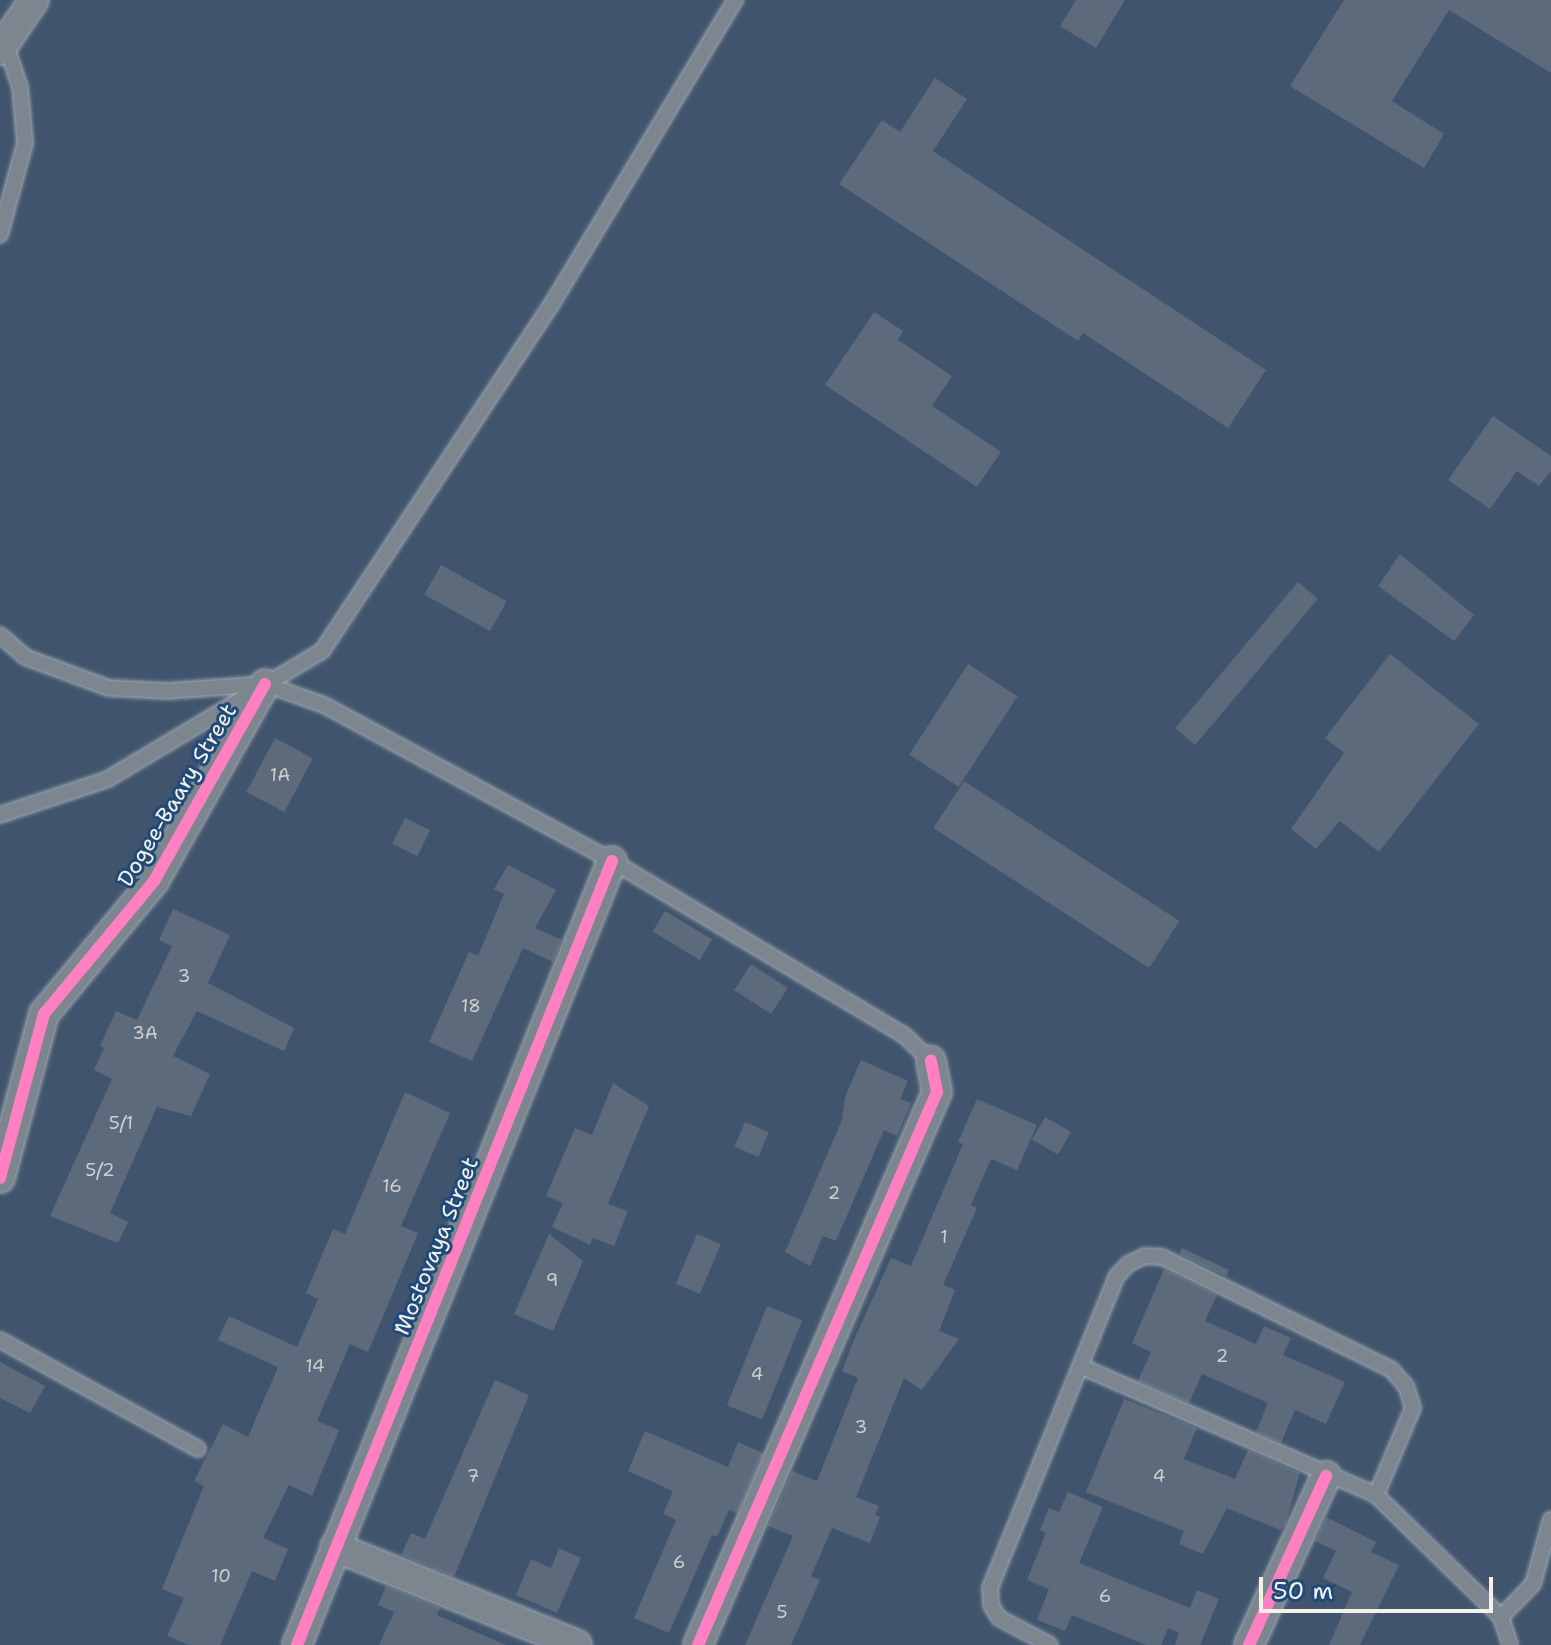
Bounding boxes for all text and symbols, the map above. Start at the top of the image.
street label: Dogee-Baary Street [112,699,242,891]
house number: 1А [270,764,290,786]
house number: 3 [178,965,190,987]
house number: 18 [461,995,481,1017]
house number: 3А [132,1022,158,1044]
house number: 5/1 [109,1112,133,1134]
street label: Mostovaya Street [388,1153,484,1339]
house number: 5/2 [85,1159,115,1181]
house number: 16 [382,1175,402,1197]
house number: 2 [828,1182,840,1204]
house number: 1 [940,1226,948,1248]
house number: 9 [546,1269,558,1291]
house number: 2 [1216,1345,1228,1367]
house number: 14 [305,1355,325,1377]
house number: 4 [751,1363,763,1385]
house number: 3 [855,1416,867,1438]
house number: 7 [467,1465,479,1487]
house number: 4 [1153,1465,1165,1487]
house number: 6 [673,1551,685,1573]
scale bar [1263,1561,1497,1611]
house number: 10 [211,1565,231,1587]
text: 50 m [1273,1575,1333,1607]
house number: 6 [1099,1585,1111,1607]
house number: 5 [776,1601,788,1623]

